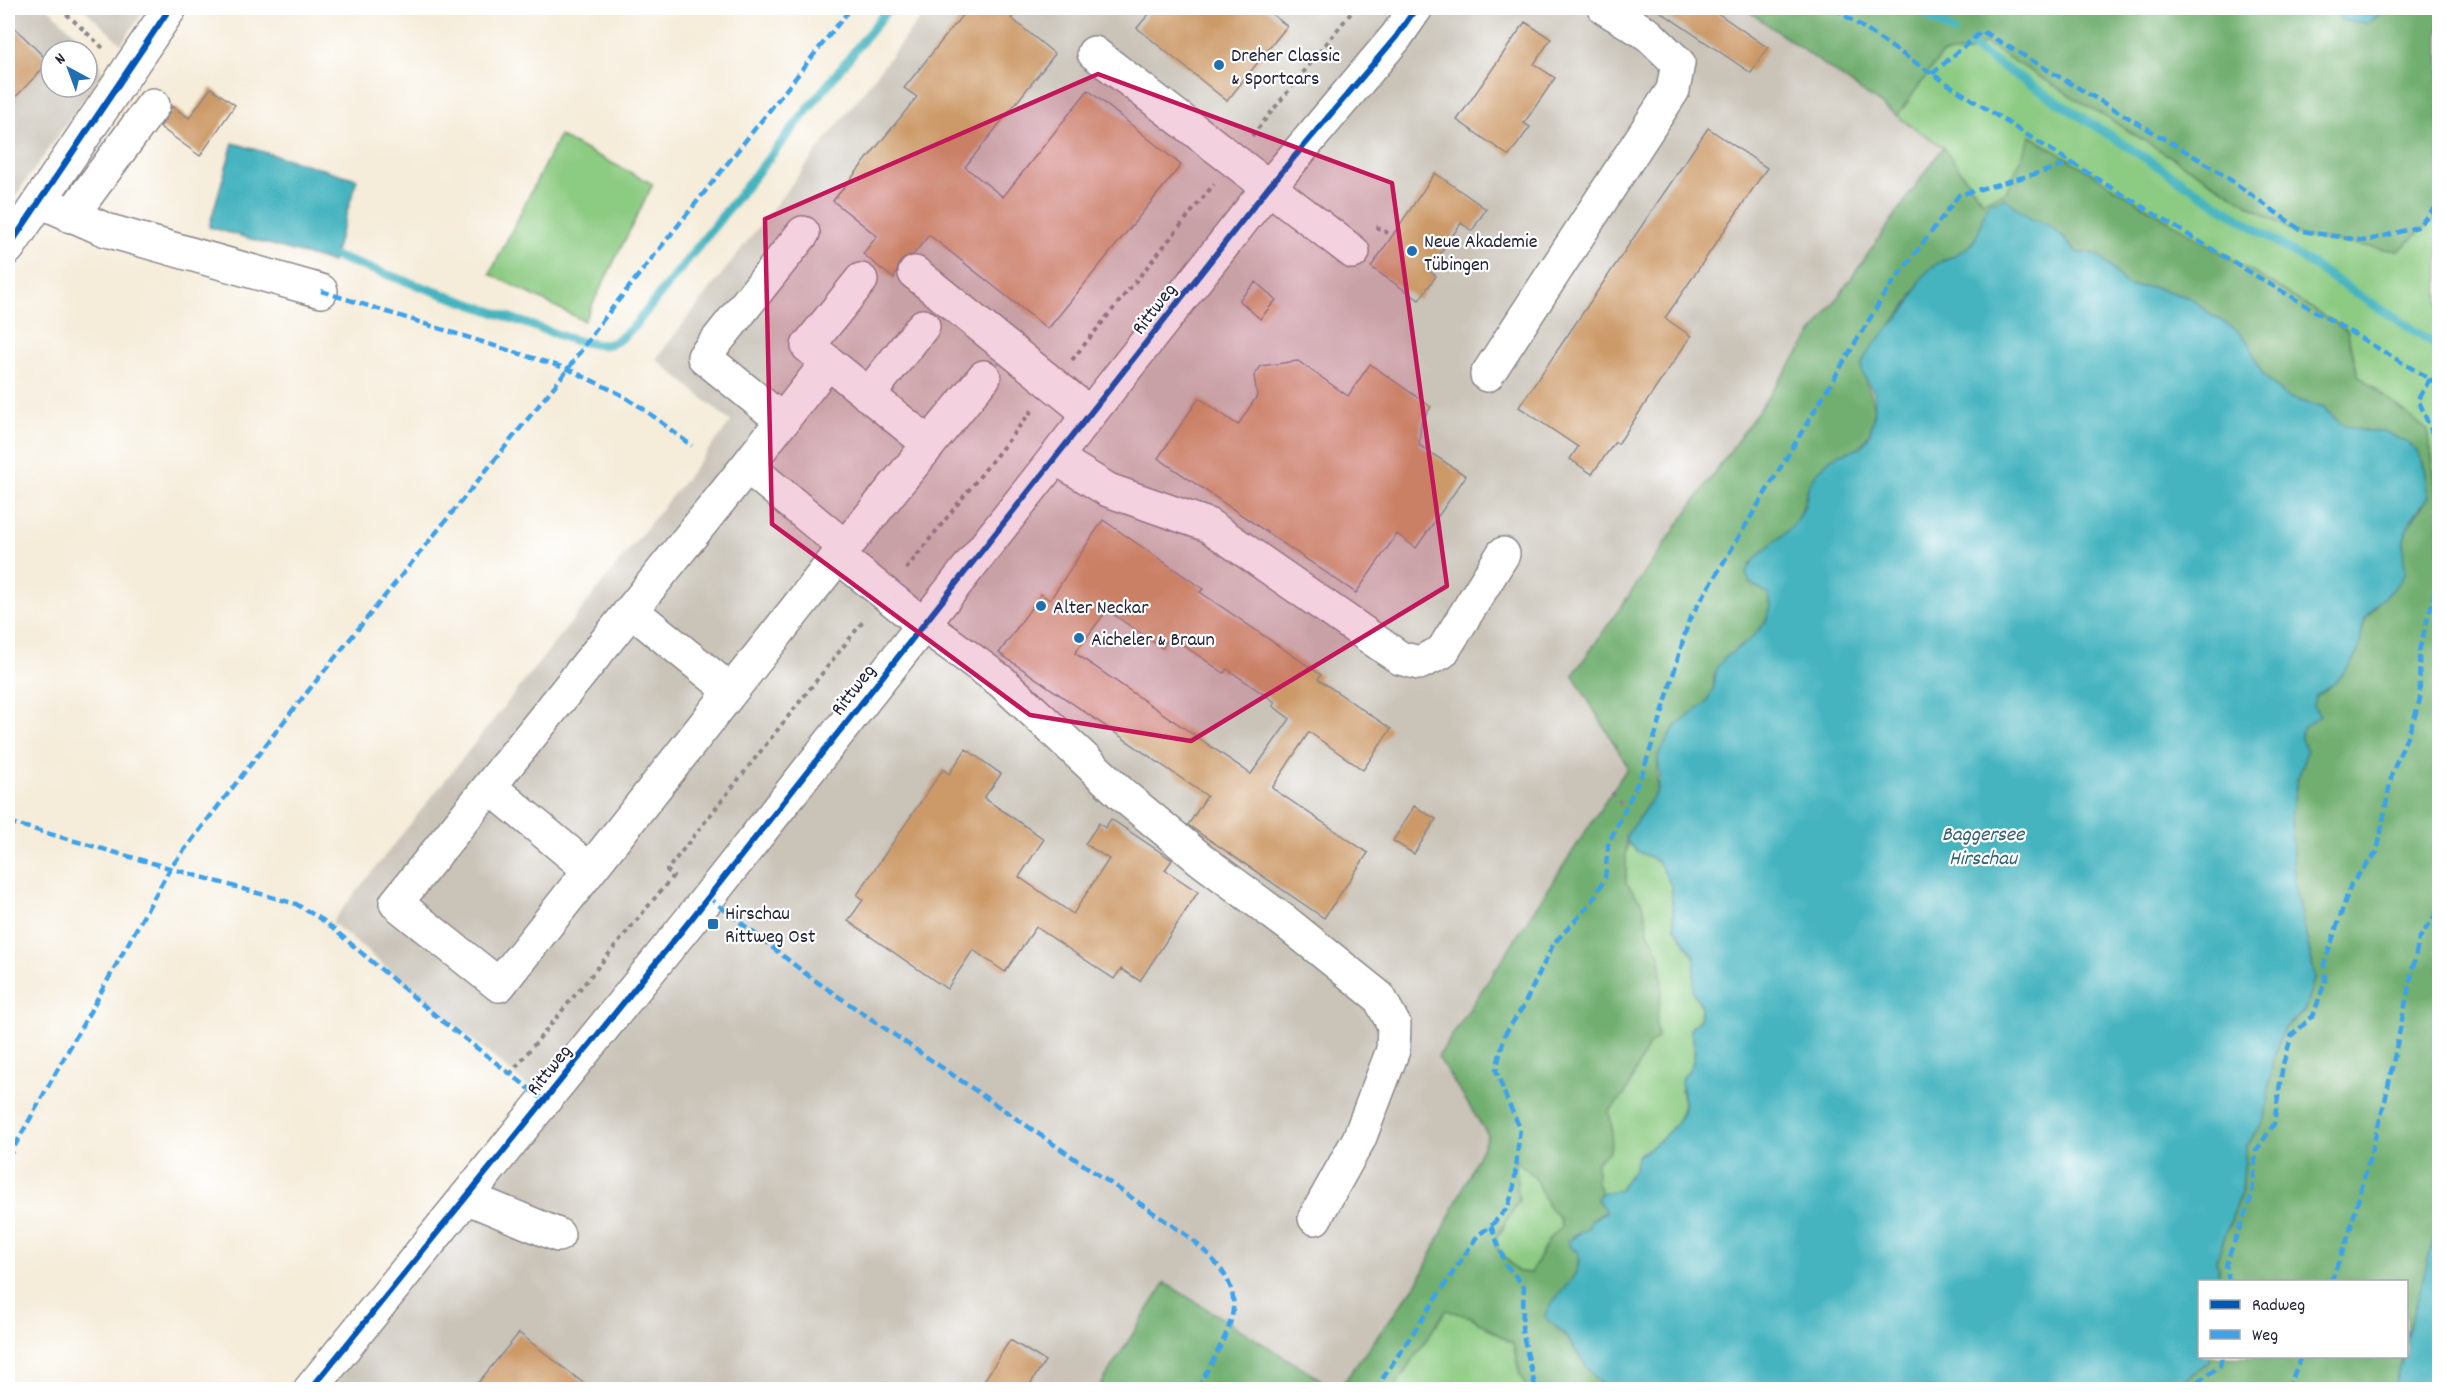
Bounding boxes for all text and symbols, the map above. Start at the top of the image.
north arrow [39,39,99,99]
place label: Dreher Classic & Sportcars [1231,43,1340,94]
text: N [50,48,71,71]
marker: Dreher Classic & Sportcars [1212,58,1226,72]
place label: Neue Akademie Tübingen [1424,229,1538,280]
marker: Neue Akademie Tübingen [1405,244,1419,258]
street label: Rittweg [1126,278,1184,342]
place label: Alter Neckar [1053,595,1149,623]
marker: Alter Neckar [1034,599,1048,613]
place label: Aicheler & Braun [1091,627,1215,655]
marker: Aicheler & Braun [1072,631,1086,645]
street label: Rittweg [825,659,883,723]
water label: Baggersee Hirschau [1942,821,2026,875]
place label: Hirschau Rittweg Ost [725,901,815,952]
marker: Hirschau Rittweg Ost [706,917,720,931]
street label: Rittweg [521,1039,580,1102]
legend [2198,1280,2408,1358]
text: Radweg [2252,1294,2305,1319]
text: Weg [2252,1324,2278,1349]

